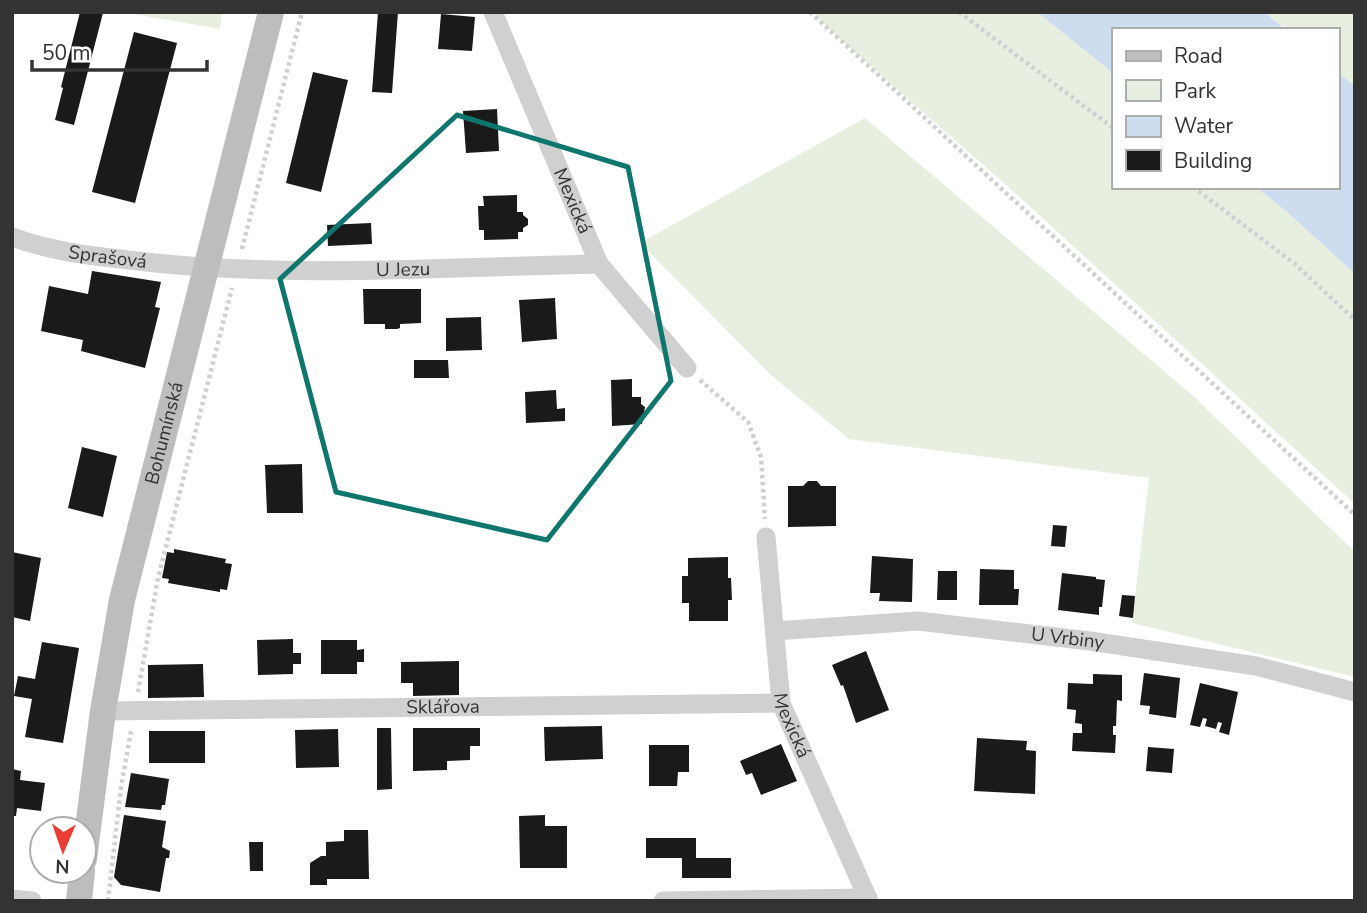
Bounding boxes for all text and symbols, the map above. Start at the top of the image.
scale bar [32,28,206,72]
legend [1112,28,1339,189]
text: 50 m [42,39,91,67]
text: Road [1174,42,1223,70]
text: Park [1174,77,1216,105]
text: Water [1174,112,1233,140]
text: Building [1174,147,1252,175]
street label: Mexická [547,164,598,238]
street label: Sprašová [66,239,148,275]
street label: U Jezu [376,256,431,283]
street label: Bohumínská [139,379,190,487]
street label: U Vrbiny [1030,621,1106,656]
street label: Mexická [767,692,817,762]
street label: Sklářova [406,694,480,720]
north arrow [28,815,98,885]
text: N [55,853,70,879]

